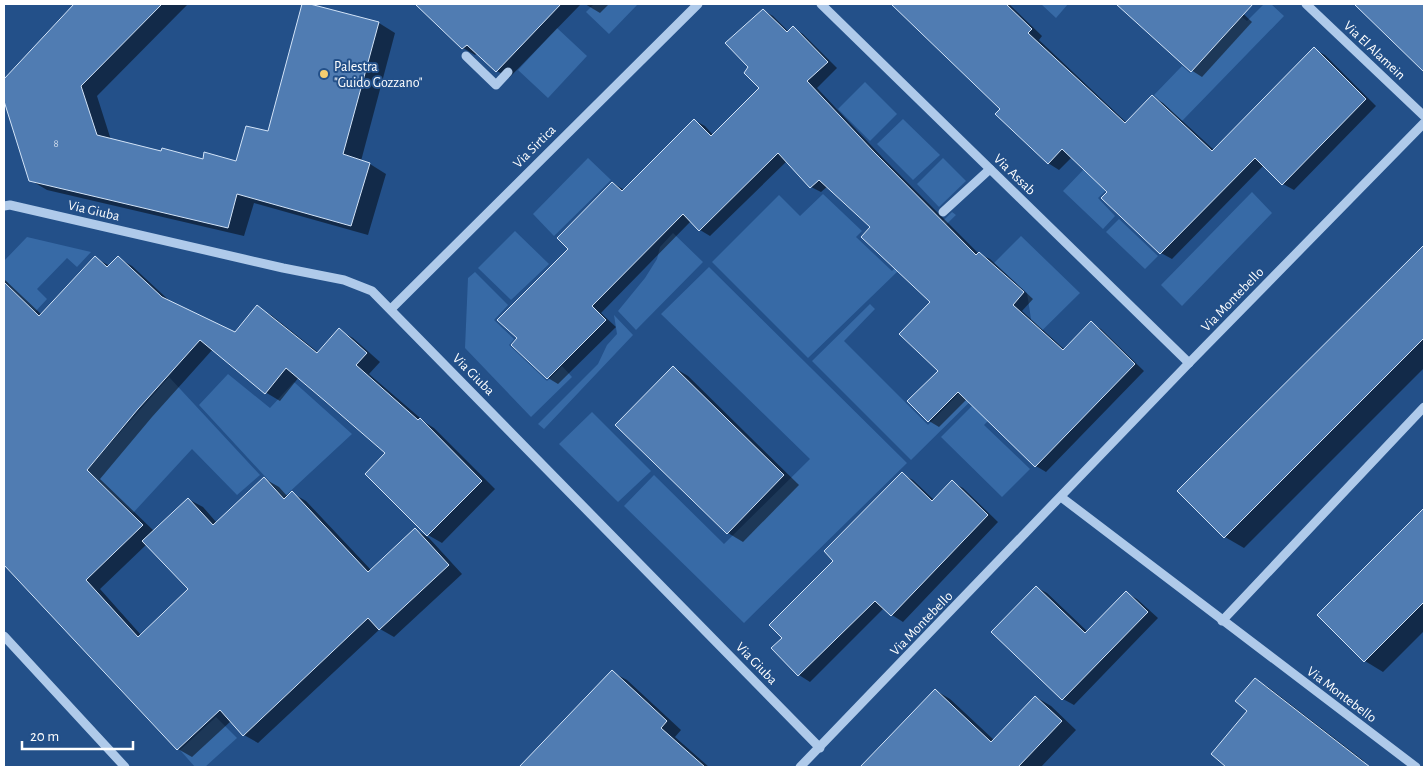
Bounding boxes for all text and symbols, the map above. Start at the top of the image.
street label: Via El Alamein [1341,19,1408,83]
place label: Palestra "Guido Gozzano" [334,60,423,90]
marker: Palestra "Guido Gozzano" [318,68,330,80]
street label: Via Sirtica [511,122,559,171]
house number: 8 [53,138,59,149]
street label: Via Assab [991,152,1038,198]
street label: Via Giuba [67,198,122,224]
street label: Via Montebello [1199,265,1267,334]
street label: Via Giuba [450,351,497,399]
street label: Via Montebello [888,589,956,658]
street label: Via Giuba [733,640,780,688]
street label: Via Montebello [1304,664,1379,725]
scale bar [22,718,134,750]
text: 20 m [30,729,59,744]

